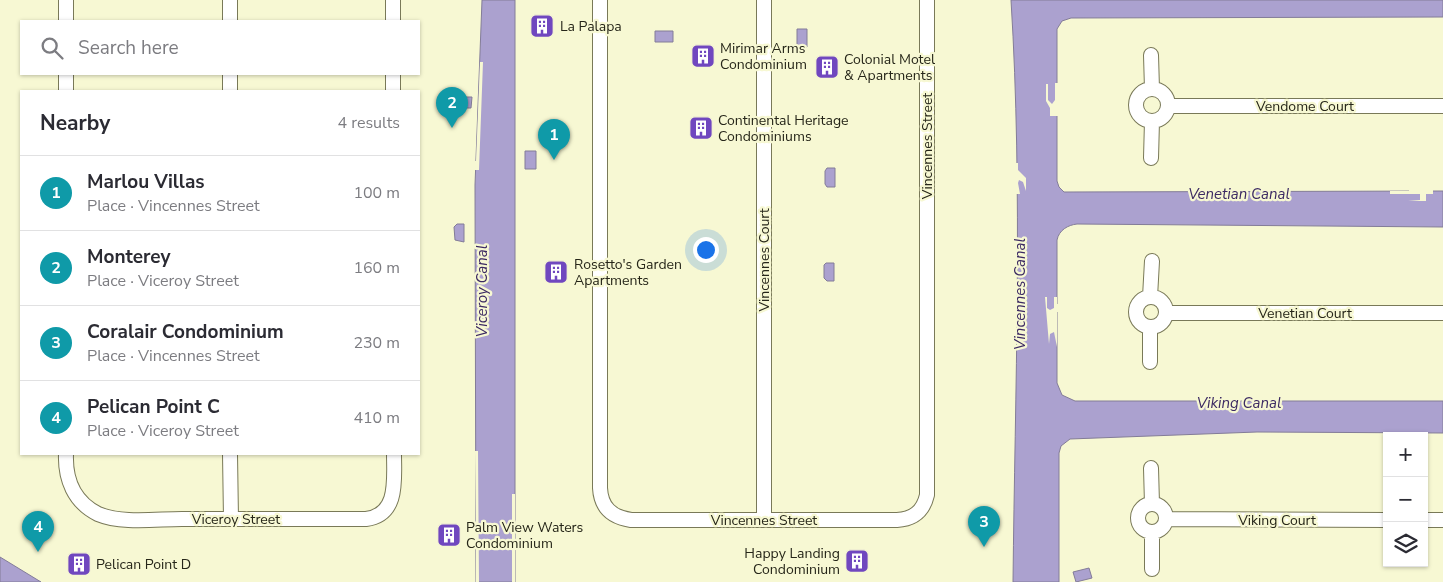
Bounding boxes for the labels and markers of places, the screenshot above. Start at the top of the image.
building icon: La Palapa [529,13,555,39]
place label: La Palapa [560,17,622,36]
place label: Mirimar Arms Condominium [720,39,807,74]
building icon: Mirimar Arms Condominium [690,43,716,69]
place label: Colonial Motel & Apartments [844,50,936,85]
building icon: Colonial Motel & Apartments [814,54,840,80]
pin: 2 [436,87,468,128]
place label: Continental Heritage Condominiums [718,111,849,146]
building icon: Continental Heritage Condominiums [688,115,714,141]
pin: 1 [538,119,570,160]
place label: Rosetto's Garden Apartments [574,255,682,290]
building icon: Rosetto's Garden Apartments [543,259,569,285]
pin: 3 [968,506,1000,547]
pin: 4 [22,511,54,552]
place label: Palm View Waters Condominium [466,518,584,553]
building icon: Palm View Waters Condominium [436,522,462,548]
place label: Happy Landing Condominium [744,544,840,579]
building icon: Happy Landing Condominium [844,548,870,574]
building icon: Pelican Point D [66,551,92,577]
place label: Pelican Point D [96,555,191,574]

